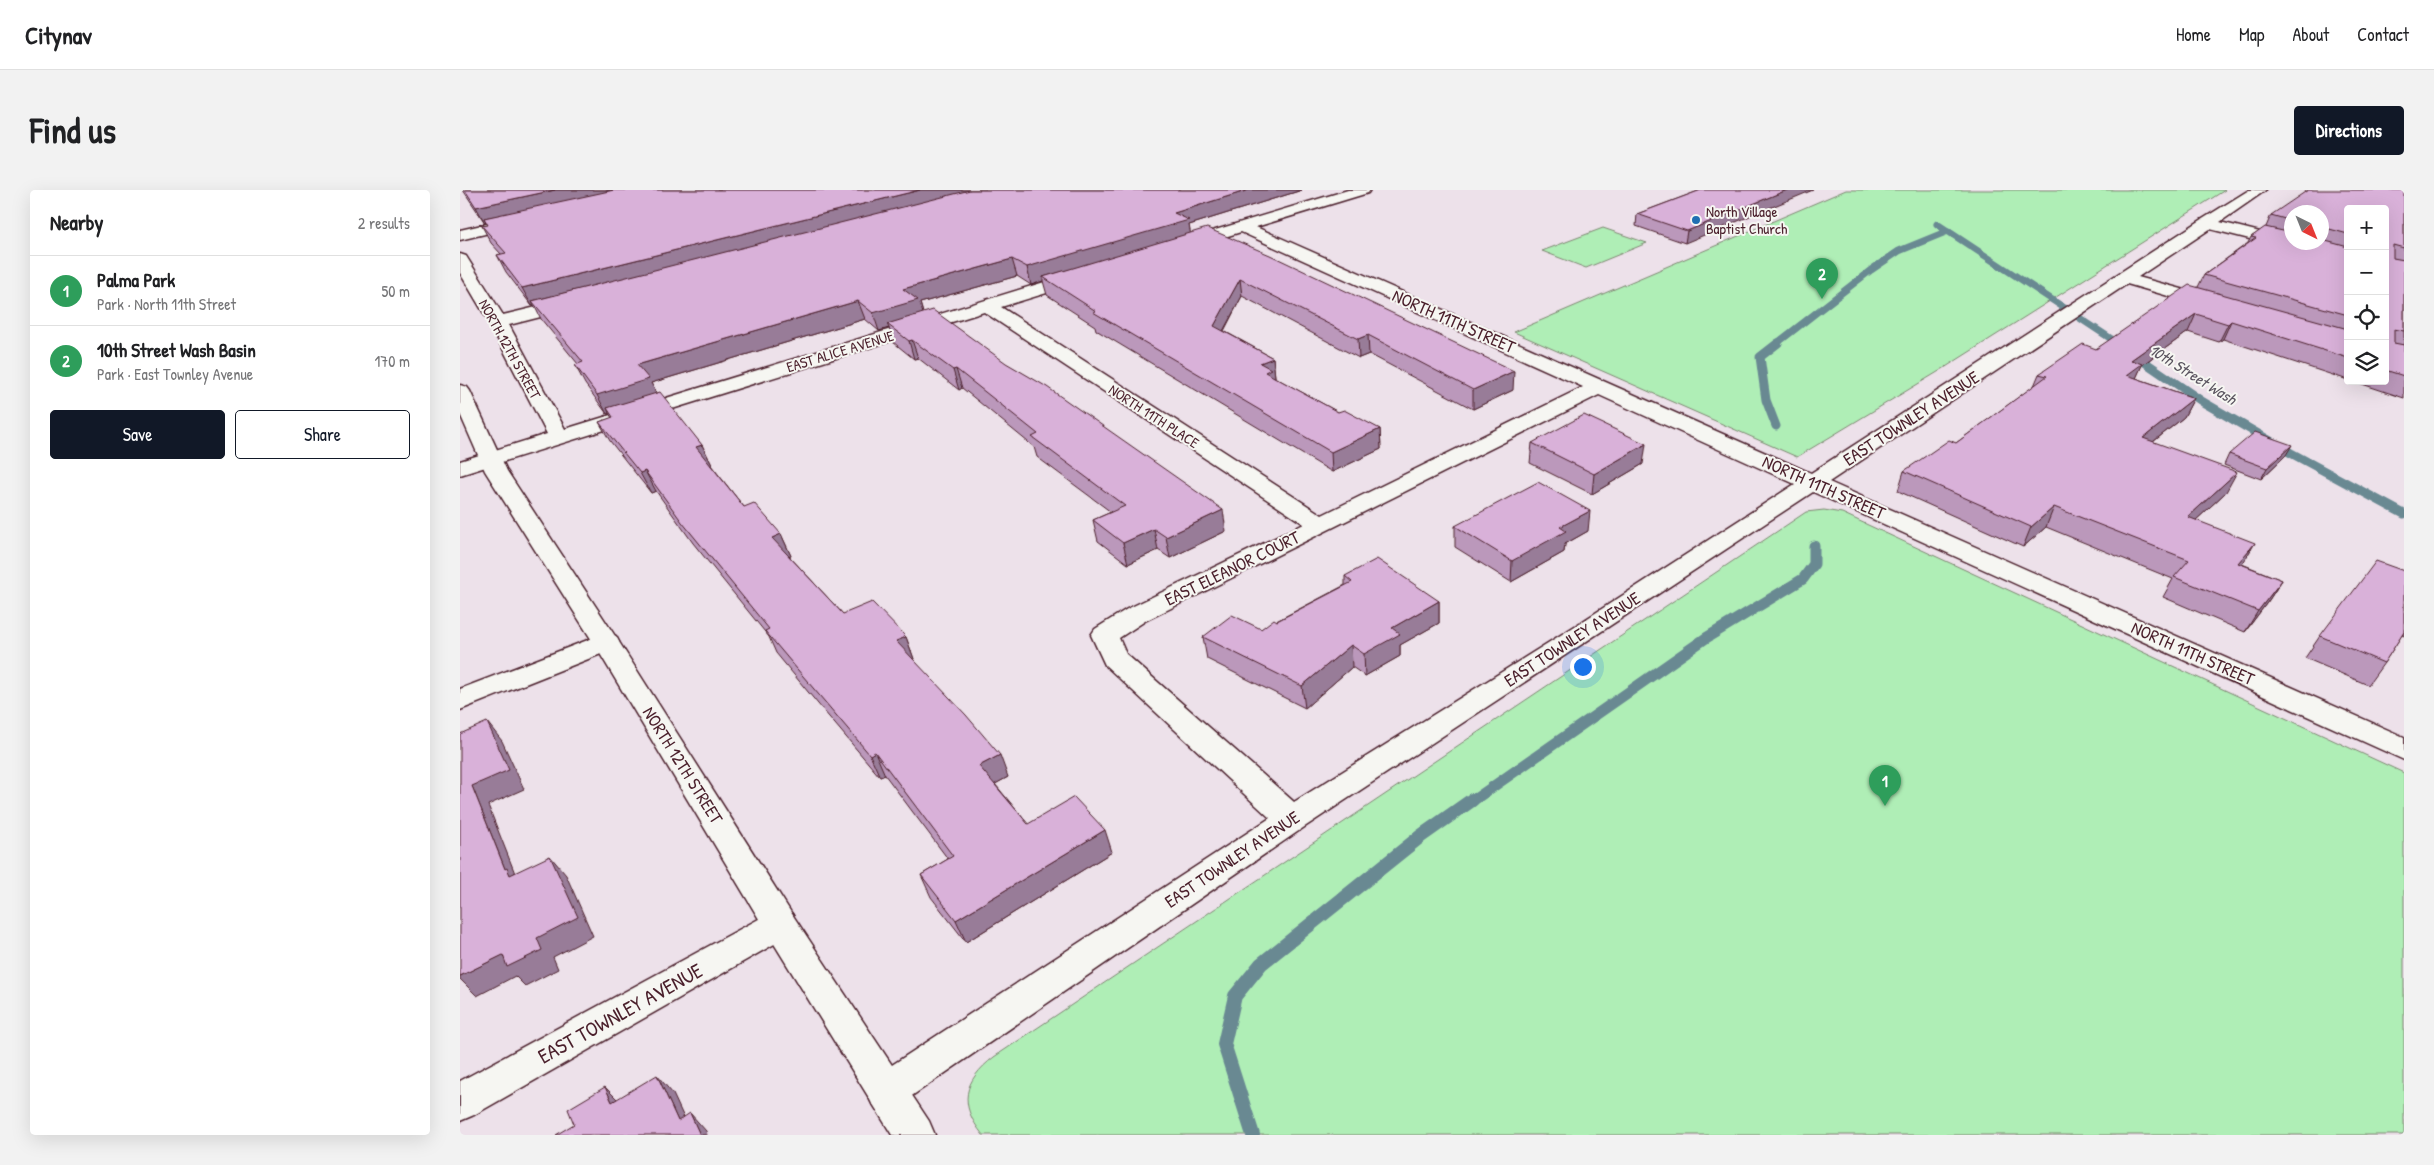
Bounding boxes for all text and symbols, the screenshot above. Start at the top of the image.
text: Citynav [25,19,92,51]
text: Home [2176,22,2211,47]
text: Map [2239,22,2264,47]
text: About [2292,22,2329,47]
text: Contact [2357,22,2409,47]
button: Directions [2294,106,2404,155]
text: Find us [30,107,116,154]
place label: North Village Baptist Church [1706,201,1787,239]
north arrow [2284,205,2329,250]
map controls [2344,205,2389,385]
button: + [2344,205,2389,250]
text: Nearby [50,208,103,237]
text: 2 results [358,212,410,234]
marker: North Village Baptist Church [1690,214,1702,226]
button: − [2344,250,2389,295]
pin: 2 [1806,258,1838,299]
text: Palma Park [97,267,175,293]
text: 1 [63,280,69,302]
text: 50 m [382,280,410,302]
street label: NORTH 11TH STREET [1389,283,1520,359]
text: Park · North 11th Street [97,293,236,315]
street label: NORTH 12TH STREET [474,295,547,404]
button: locate [2344,295,2389,340]
street label: EAST ALICE AVENUE [784,325,897,377]
text: 10th Street Wash Basin [97,337,256,363]
water label: 10th Street Wash [2145,338,2242,410]
button: layers [2344,340,2389,385]
text: 2 [62,350,70,372]
text: 170 m [375,350,410,372]
text: Park · East Townley Avenue [97,363,253,385]
street label: EAST TOWNLEY AVENUE [1838,365,1984,471]
street label: NORTH 11TH PLACE [1105,379,1204,453]
button: Save [50,410,225,459]
button: Share [235,410,410,459]
street label: NORTH 11TH STREET [1759,449,1890,525]
street label: EAST ELEANOR COURT [1160,524,1304,612]
street label: EAST TOWNLEY AVENUE [1499,586,1645,692]
street label: NORTH 11TH STREET [2128,615,2259,691]
your location [1570,654,1596,680]
street label: NORTH 12TH STREET [637,702,729,829]
pin: 1 [1869,765,1901,806]
street label: EAST TOWNLEY AVENUE [1160,805,1304,913]
street label: EAST TOWNLEY AVENUE [533,956,707,1070]

